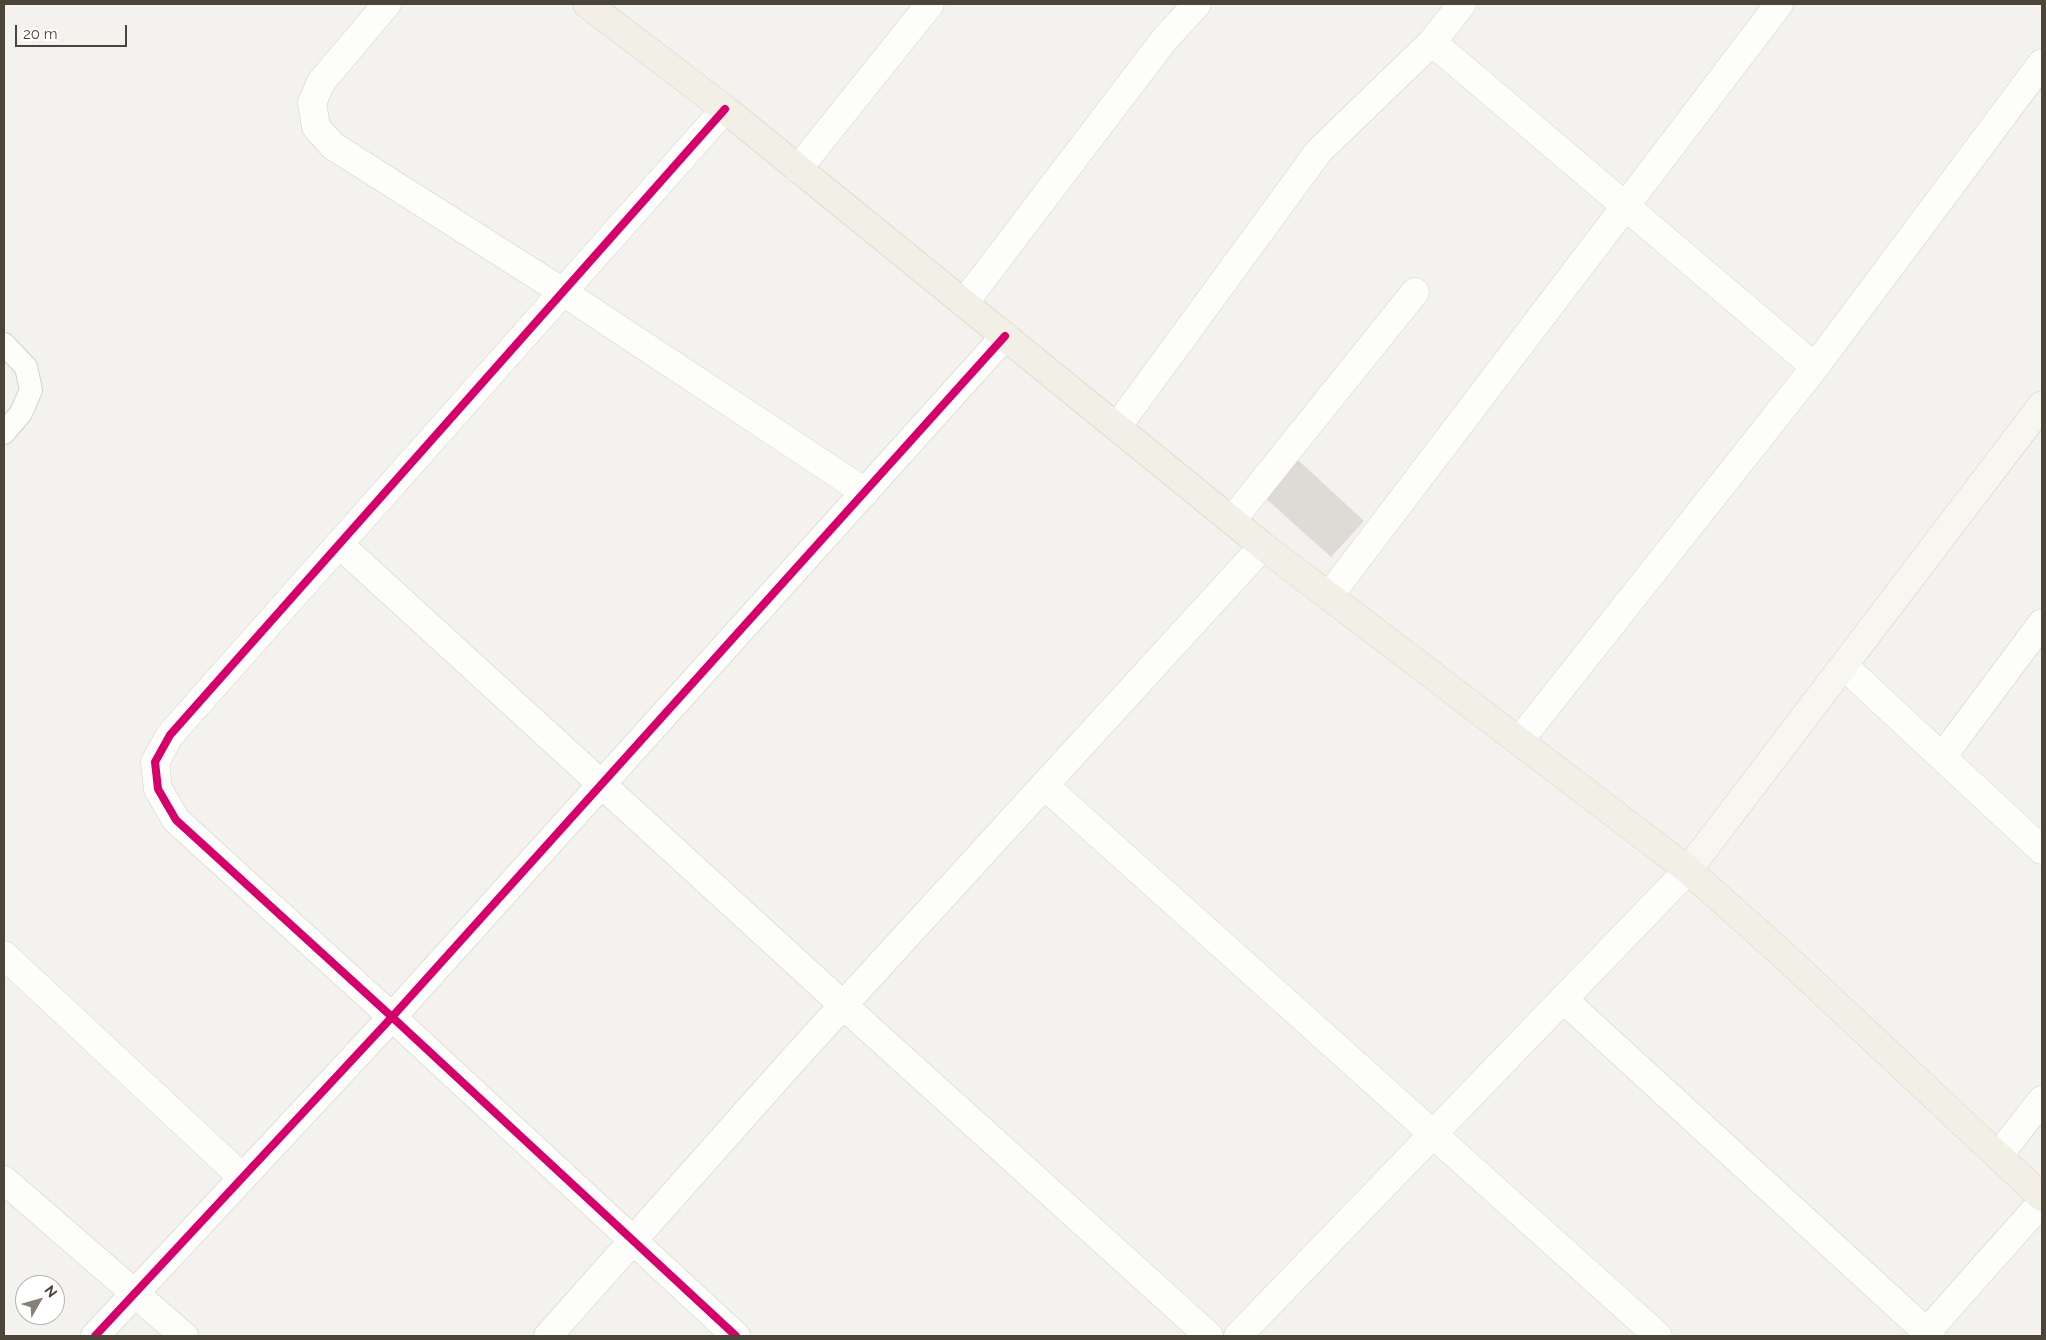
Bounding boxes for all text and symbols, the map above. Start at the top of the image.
scale bar [18,15,130,47]
text: 20 m [23,25,58,43]
north arrow [15,1275,65,1325]
text: N [41,1282,61,1301]

